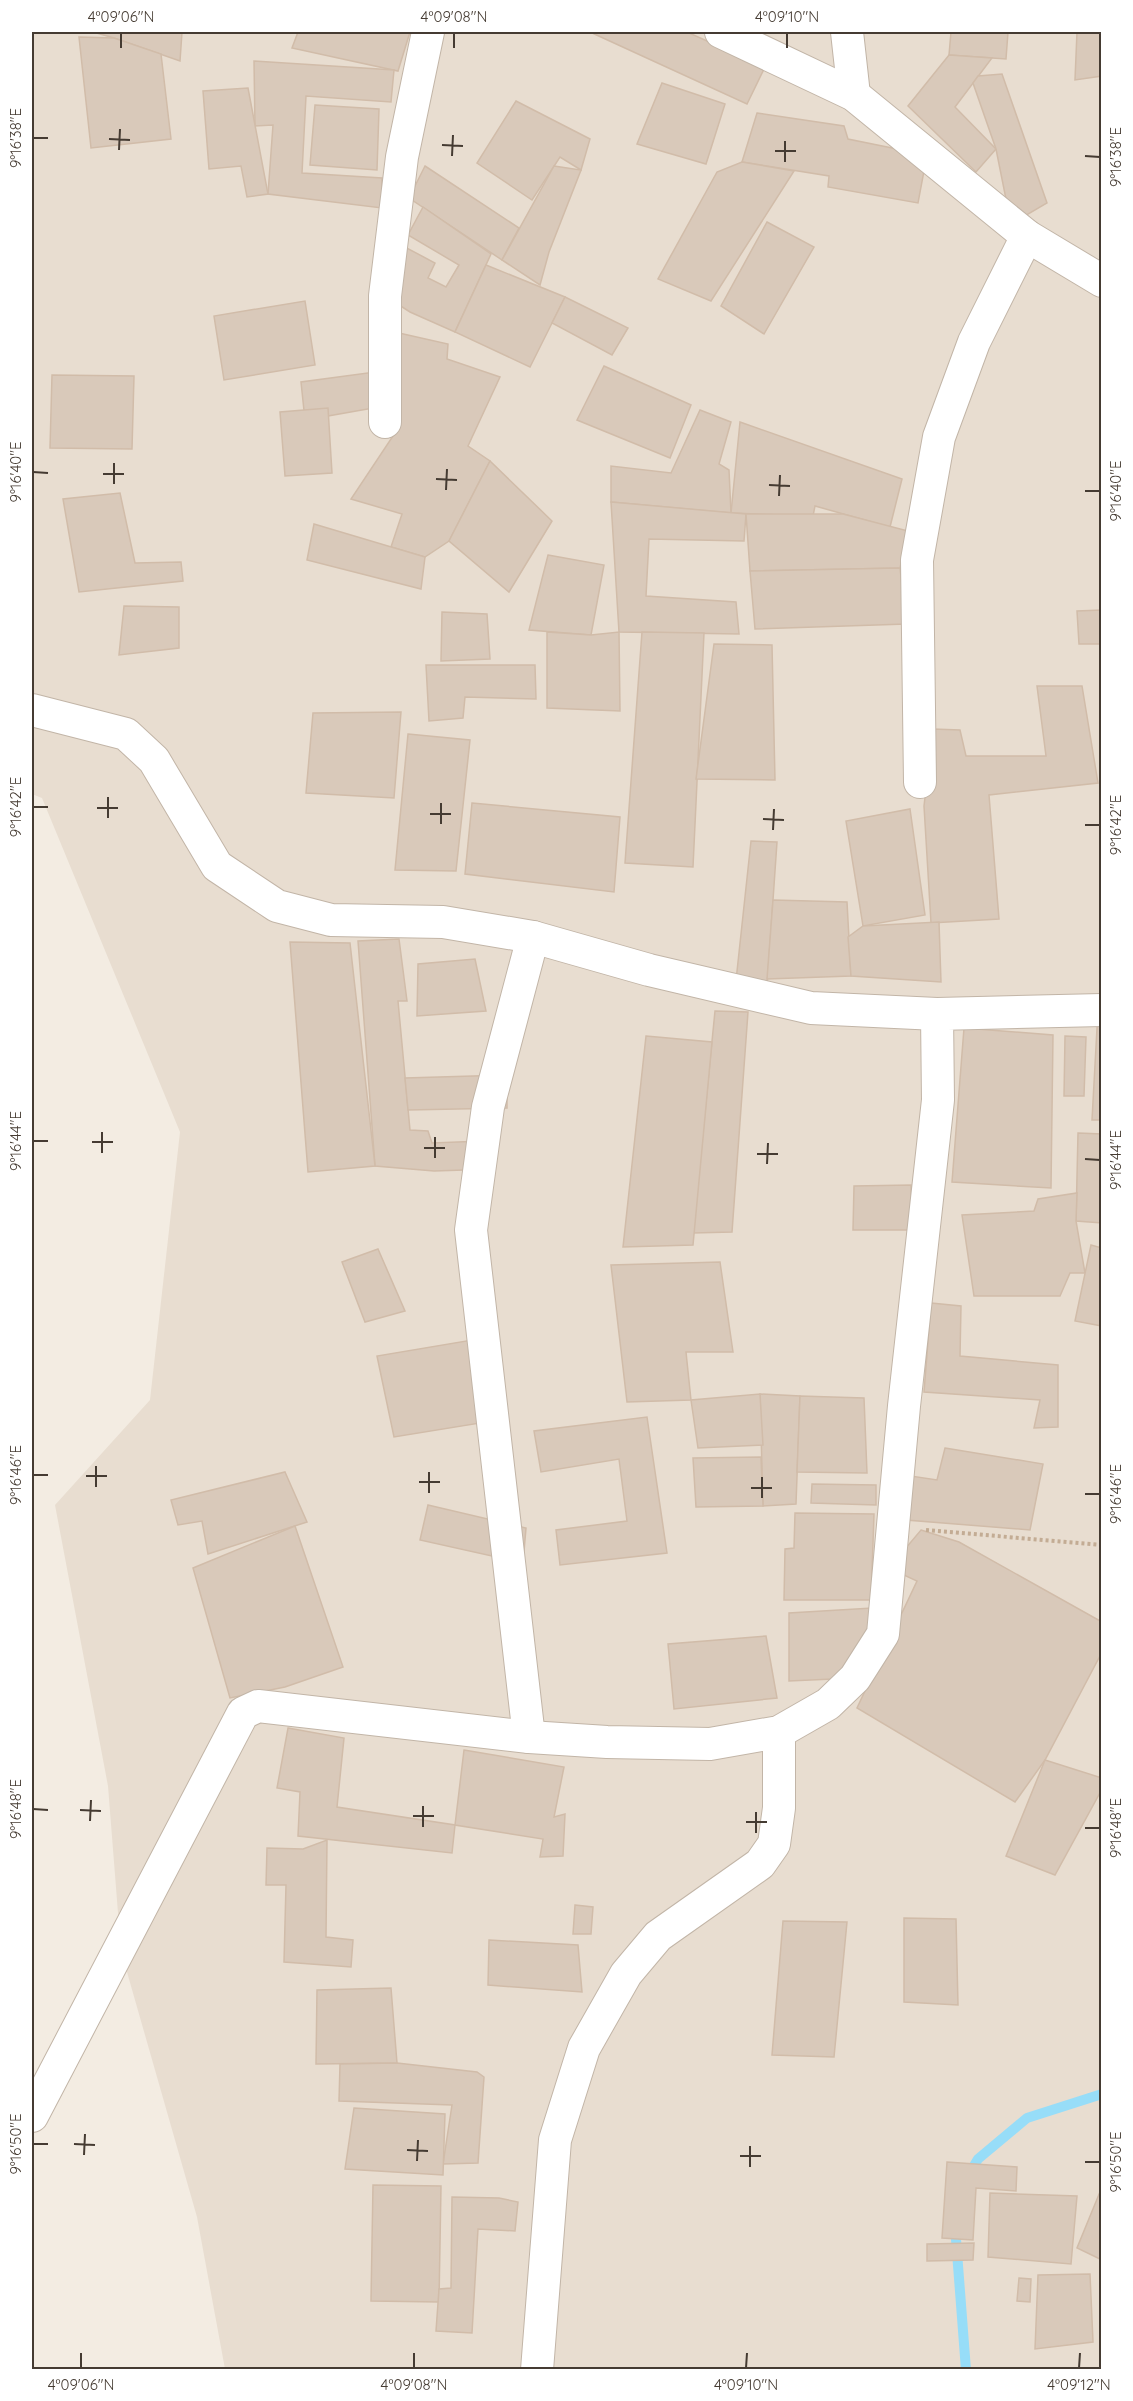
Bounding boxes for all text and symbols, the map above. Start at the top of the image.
text: 4°09'06"N [88,7,154,26]
text: 4°09'08"N [421,7,487,26]
text: 4°09'10"N [755,7,819,26]
text: 9°16'38"E [6,108,25,168]
text: 9°16'38"E [1106,127,1125,187]
text: 9°16'40"E [6,442,25,502]
text: 9°16'40"E [1106,461,1125,521]
text: 9°16'42"E [6,777,25,837]
text: 9°16'42"E [1106,795,1125,855]
text: 9°16'44"E [6,1111,25,1171]
text: 9°16'44"E [1106,1130,1125,1190]
text: 9°16'46"E [6,1445,25,1505]
text: 9°16'46"E [1106,1464,1125,1524]
text: 9°16'48"E [6,1779,25,1839]
text: 9°16'48"E [1106,1798,1125,1858]
text: 9°16'50"E [6,2113,25,2175]
text: 9°16'50"E [1106,2131,1125,2193]
text: 4°09'06"N [48,2375,114,2394]
text: 4°09'08"N [381,2375,447,2394]
text: 4°09'10"N [714,2375,778,2394]
text: 4°09'12"N [1047,2375,1111,2394]

